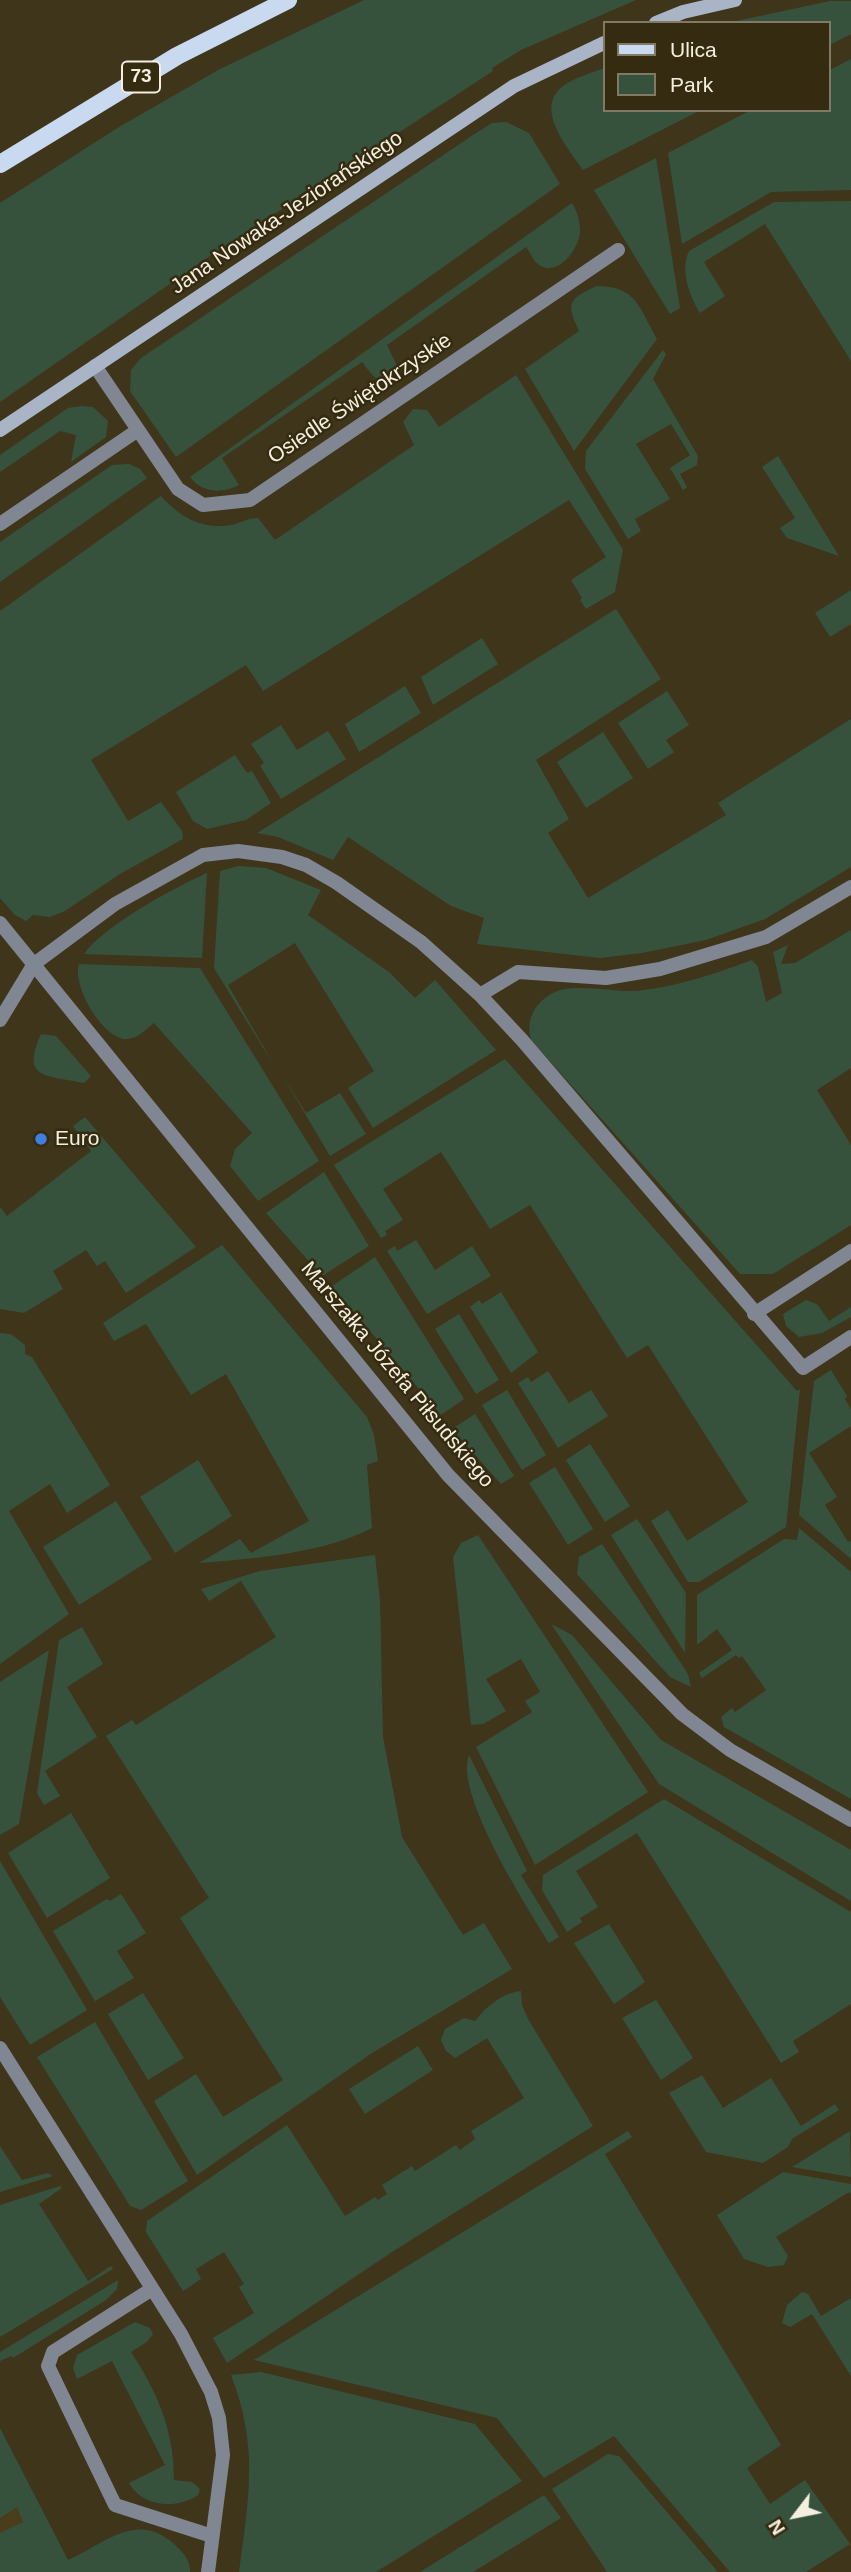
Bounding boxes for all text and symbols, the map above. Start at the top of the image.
legend [602,21,830,112]
text: Ulica [670,38,717,61]
road number: 73 [122,61,160,92]
text: Park [670,73,713,96]
street label: Jana Nowaka-Jeziorańskiego [166,126,408,300]
street label: Osiedle Świętokrzyskie [263,328,457,470]
place label: Euro [55,1126,99,1152]
marker: Euro [33,1131,49,1147]
street label: Marszałka Józefa Piłsudskiego [295,1257,499,1493]
north arrow [760,2481,830,2551]
text: N [764,2516,789,2539]

